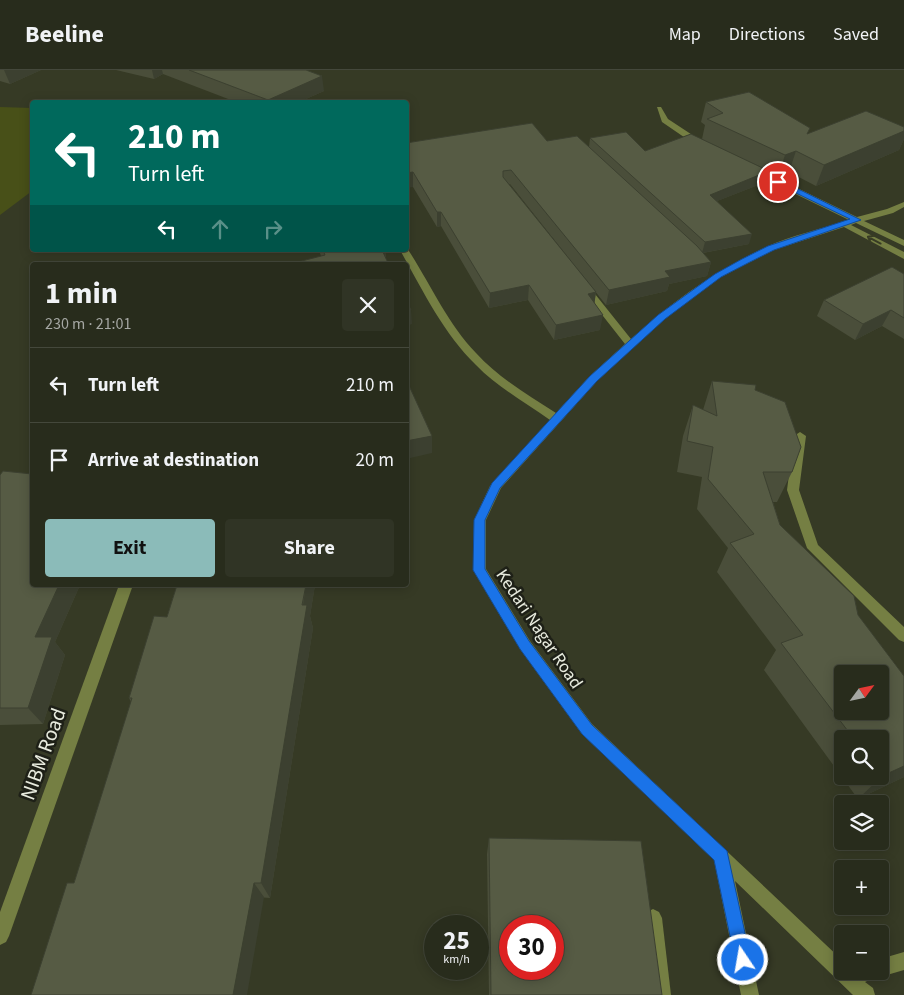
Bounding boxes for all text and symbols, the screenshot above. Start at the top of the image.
text: Beeline [25,17,104,52]
text: Map [669,22,701,47]
text: Directions [729,22,805,47]
text: Saved [833,22,879,47]
text: 210 m [128,112,220,162]
icon: left [45,120,110,185]
text: Turn left [128,158,204,190]
pin [757,161,799,203]
icon: arrive [764,168,792,196]
icon: left [153,215,181,243]
icon: ahead [206,215,234,243]
icon: right [259,215,287,243]
one-way arrow [867,235,882,244]
text: 1 min [45,272,118,315]
button: close [342,279,394,331]
text: 230 m · 21:01 [45,313,132,335]
icon: left [45,371,73,399]
text: Turn left [88,372,159,399]
text: 210 m [346,372,394,399]
icon: arrive [45,446,73,474]
text: Arrive at destination [88,447,259,474]
text: 20 m [356,447,394,474]
button: Exit [45,519,215,577]
button: Share [225,519,394,577]
street label: Kedari Nagar Road [490,564,588,694]
north arrow [834,665,889,720]
map controls [834,665,889,980]
street label: NIBM Road [12,704,74,804]
button: search [834,730,889,785]
button: layers [834,795,889,850]
button: + [834,860,889,915]
speed limit sign: 30 [499,915,564,980]
text: 25 [443,923,470,959]
button: − [834,925,889,980]
position arrow [716,933,768,985]
text: km/h [443,951,470,968]

